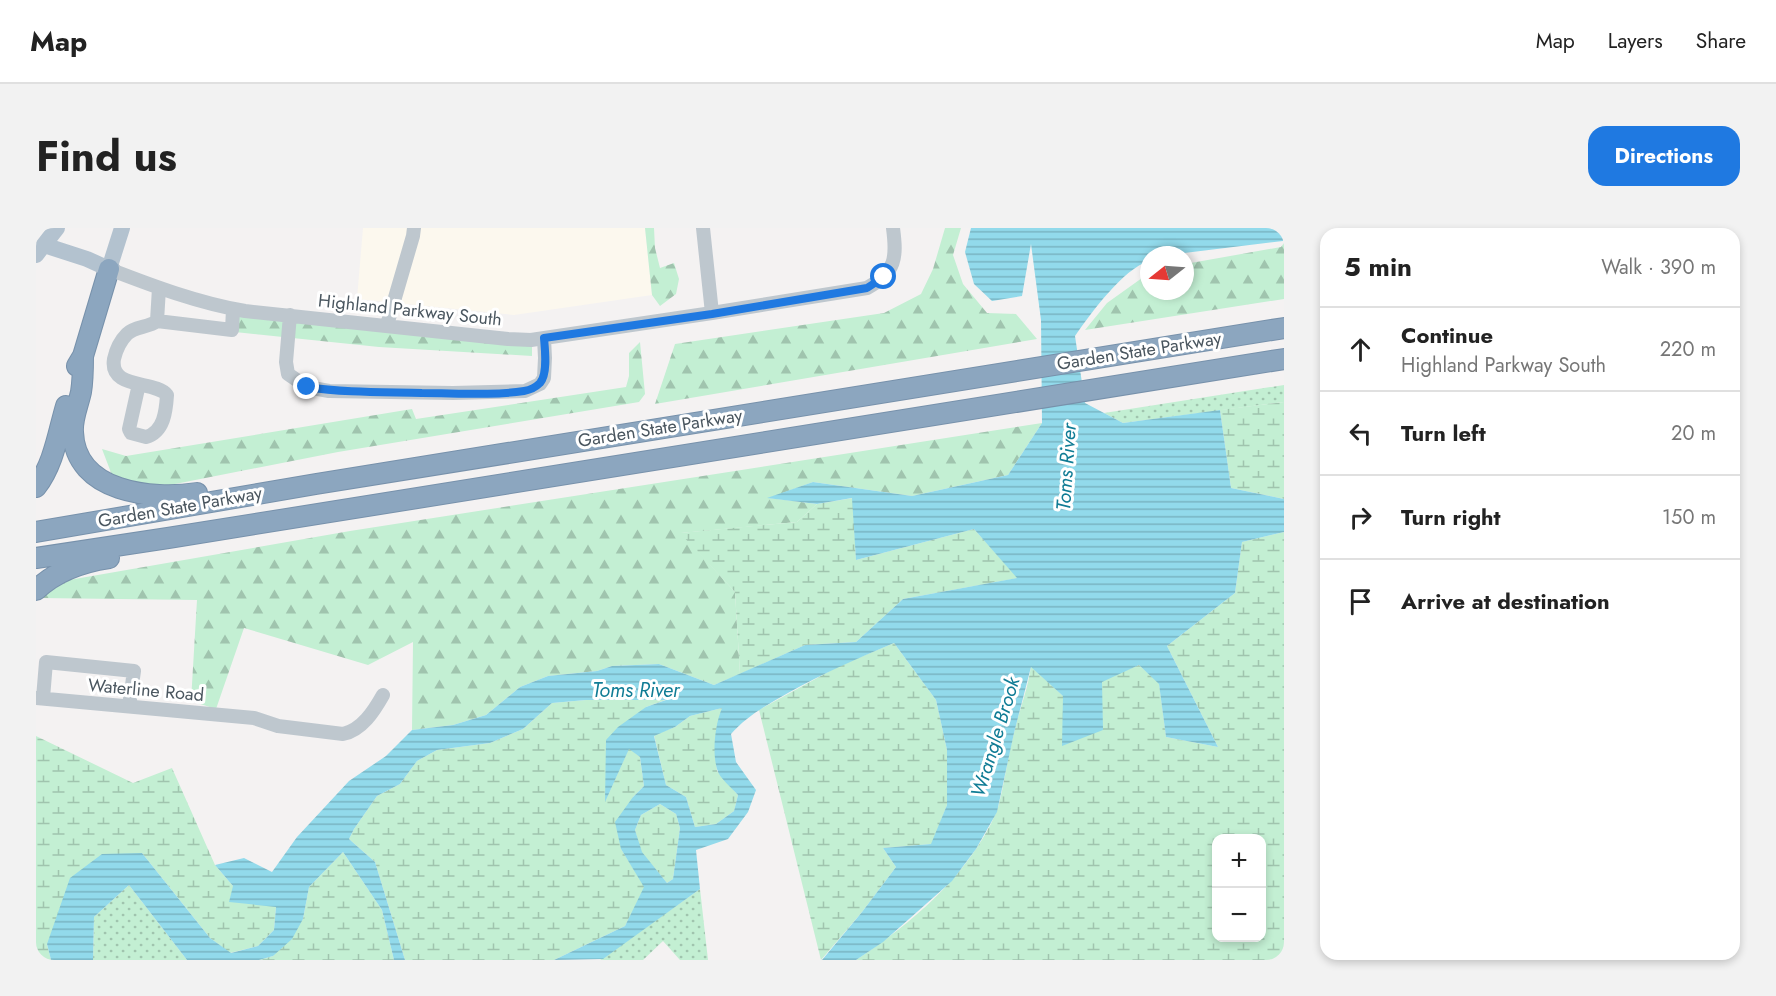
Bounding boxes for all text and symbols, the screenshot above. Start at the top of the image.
text: Map [30,21,87,62]
text: Map [1536,26,1575,56]
text: Layers [1608,26,1663,56]
text: Share [1696,26,1746,56]
text: Find us [36,126,177,187]
button: Directions [1588,126,1740,186]
north arrow [1140,246,1194,300]
text: 5 min [1344,248,1412,286]
text: Walk · 390 m [1601,253,1716,282]
route start [870,263,896,289]
street label: Highland Parkway South [317,287,503,333]
text: Continue [1401,319,1493,351]
street label: Garden State Parkway [1055,325,1223,377]
icon: ahead [1344,333,1377,366]
text: 220 m [1660,335,1716,364]
text: Highland Parkway South [1401,351,1606,380]
route end [293,373,319,399]
street label: Garden State Parkway [576,402,744,454]
icon: left [1344,417,1377,450]
text: Turn left [1401,417,1486,449]
text: 20 m [1671,419,1716,448]
water label: Toms River [1049,421,1084,512]
street label: Garden State Parkway [96,480,264,534]
icon: right [1344,501,1377,534]
text: Turn right [1401,501,1501,533]
text: 150 m [1662,503,1716,532]
icon: arrive [1344,585,1377,618]
text: Arrive at destination [1401,585,1610,617]
street label: Waterline Road [87,672,205,708]
water label: Wrangle Brook [963,672,1028,801]
water label: Toms River [592,676,681,705]
map controls [1212,834,1266,942]
button: + [1212,834,1266,888]
button: − [1212,888,1266,942]

